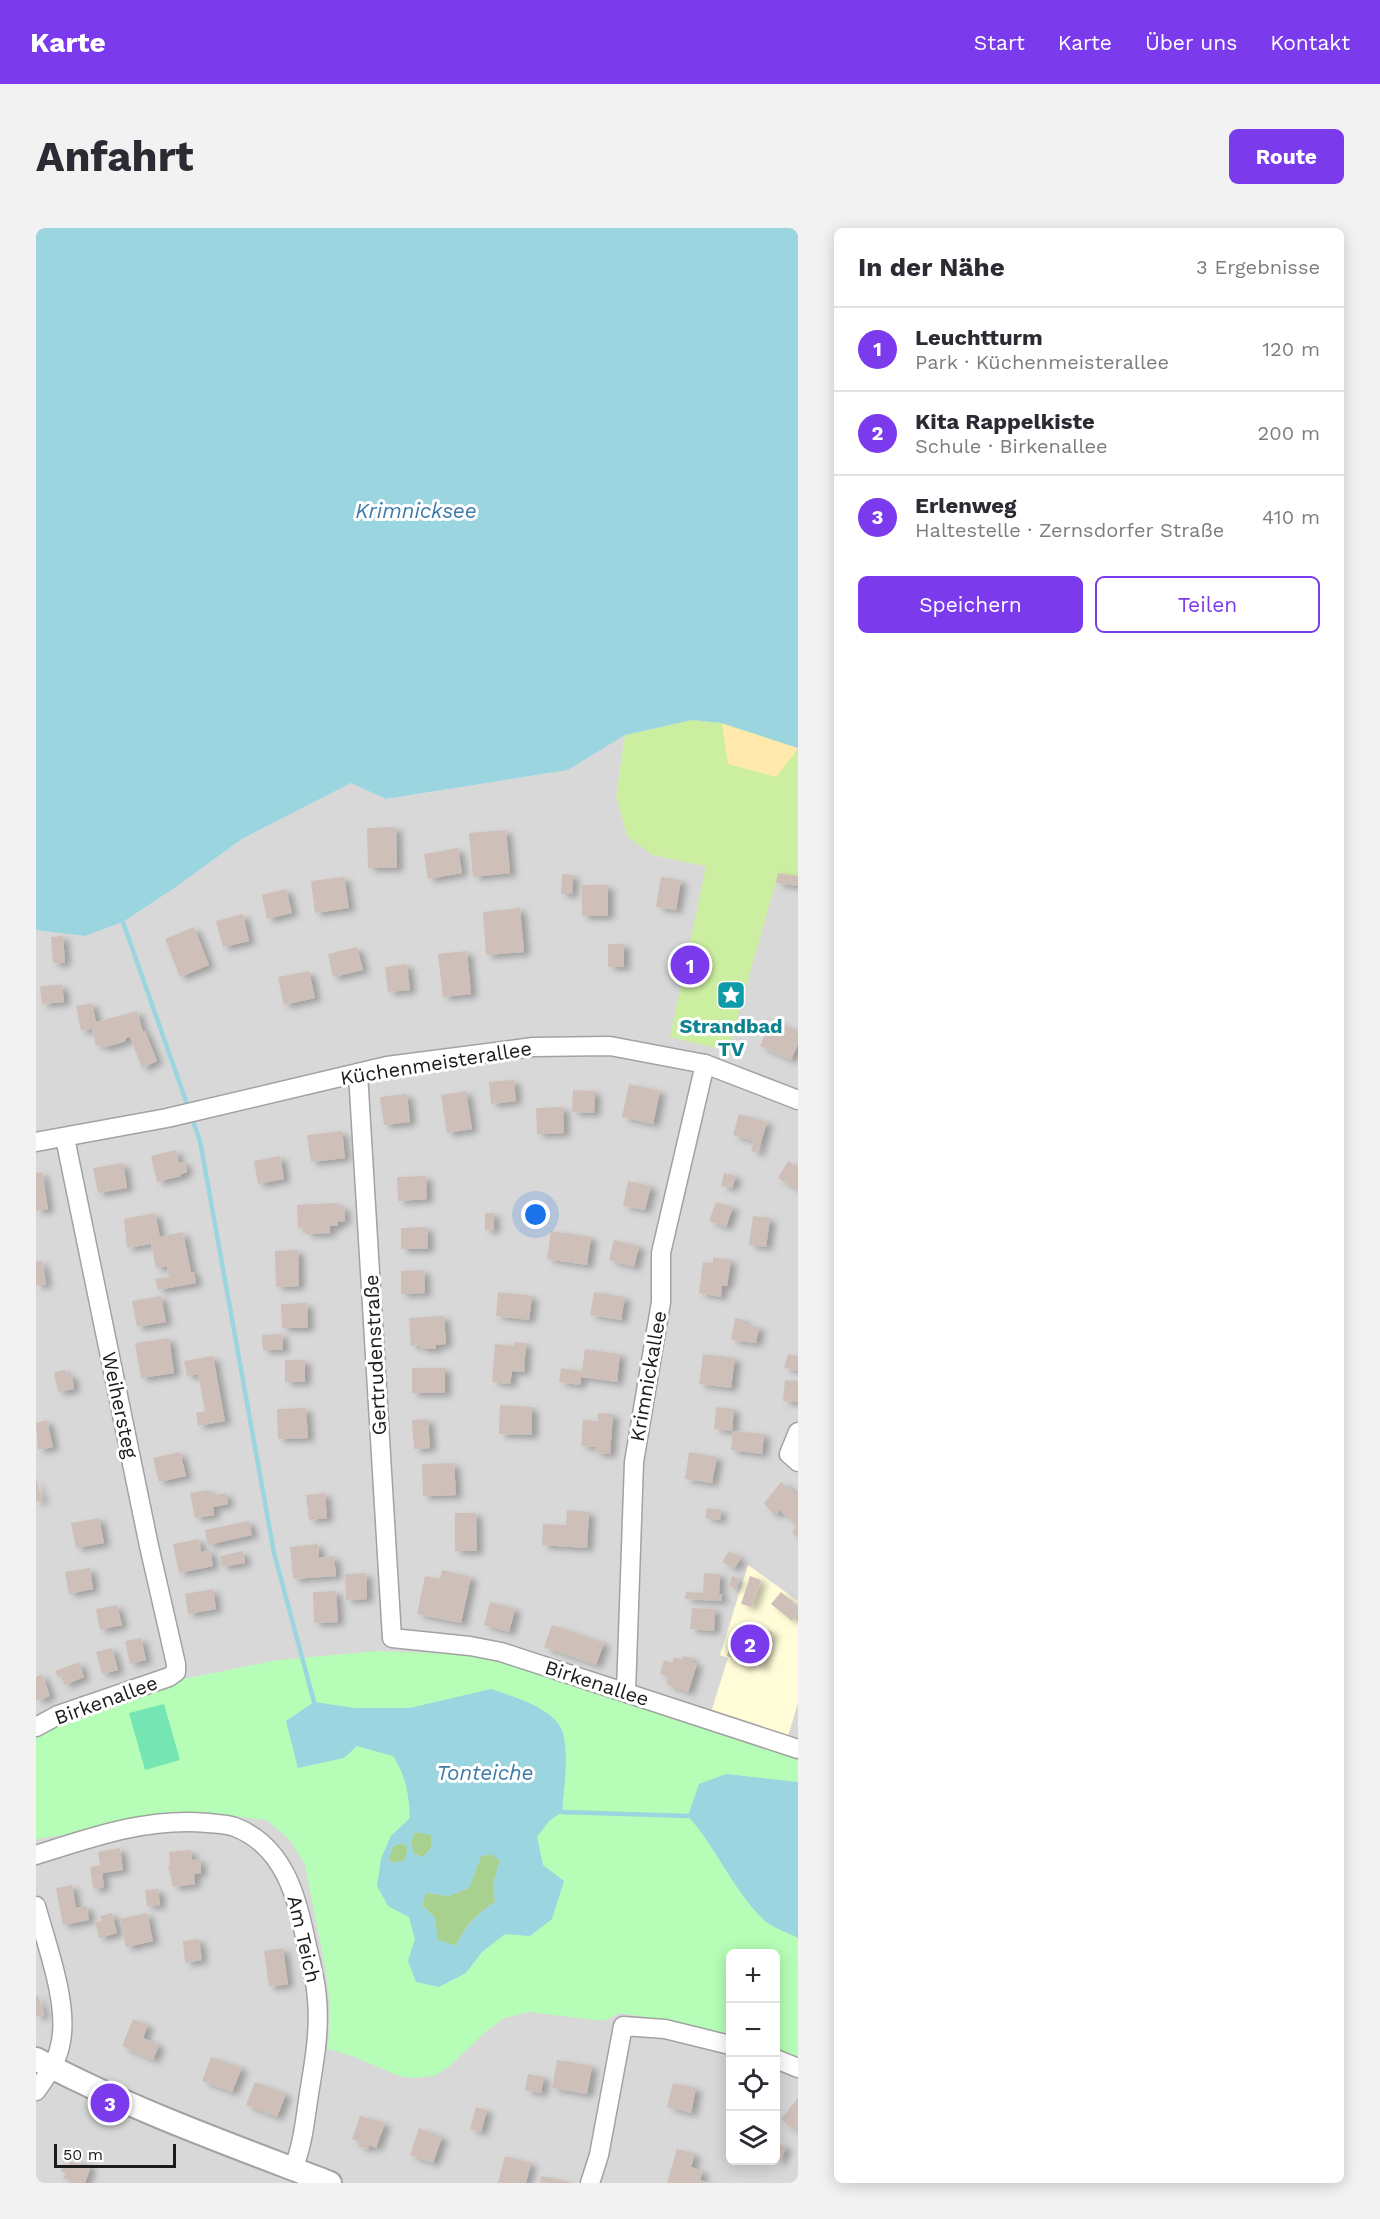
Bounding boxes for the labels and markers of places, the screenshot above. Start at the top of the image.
pin: 1 [670,942,710,988]
place icon: Strandbad TV [715,979,747,1011]
place label: Strandbad TV [679,1014,783,1061]
pin: 2 [730,1622,770,1666]
pin: 3 [90,2080,130,2126]

